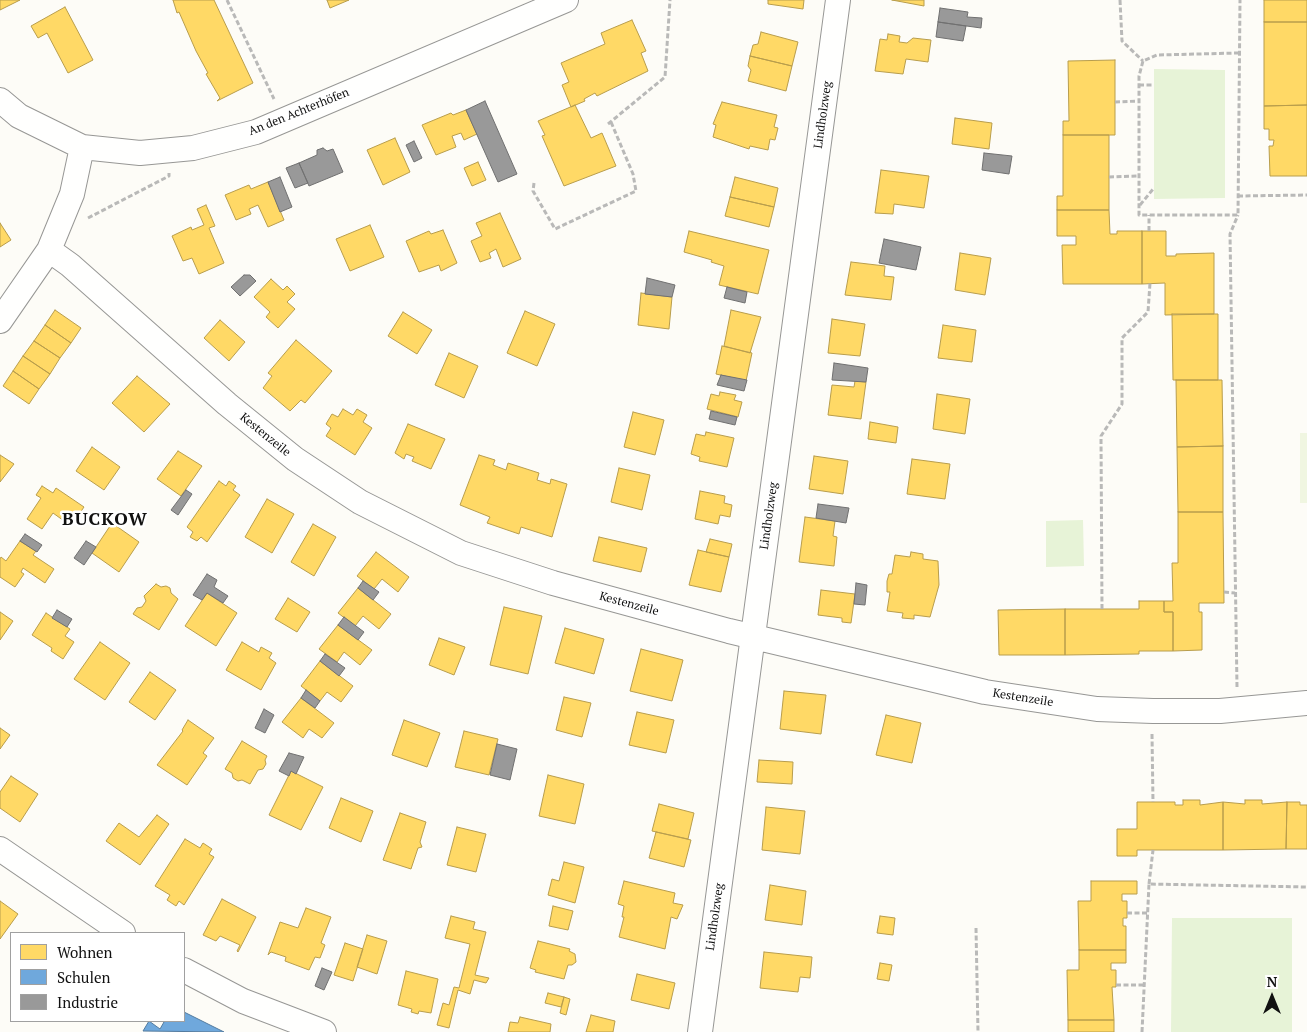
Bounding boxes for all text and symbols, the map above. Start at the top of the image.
street label: Lindholzweg [811,80,835,150]
street label: An den Achterhöfen [247,85,351,139]
street label: Kestenzeile [237,410,293,460]
street label: Lindholzweg [757,481,781,551]
district label: BUCKOW [61,509,149,531]
street label: Kestenzeile [598,589,660,619]
street label: Kestenzeile [992,686,1054,710]
street label: Lindholzweg [703,882,727,952]
legend [10,932,185,1022]
text: Wohnen [57,942,113,962]
text: Schulen [57,967,110,987]
north arrow [1247,972,1297,1022]
text: N [1267,972,1277,991]
text: Industrie [57,992,118,1012]

